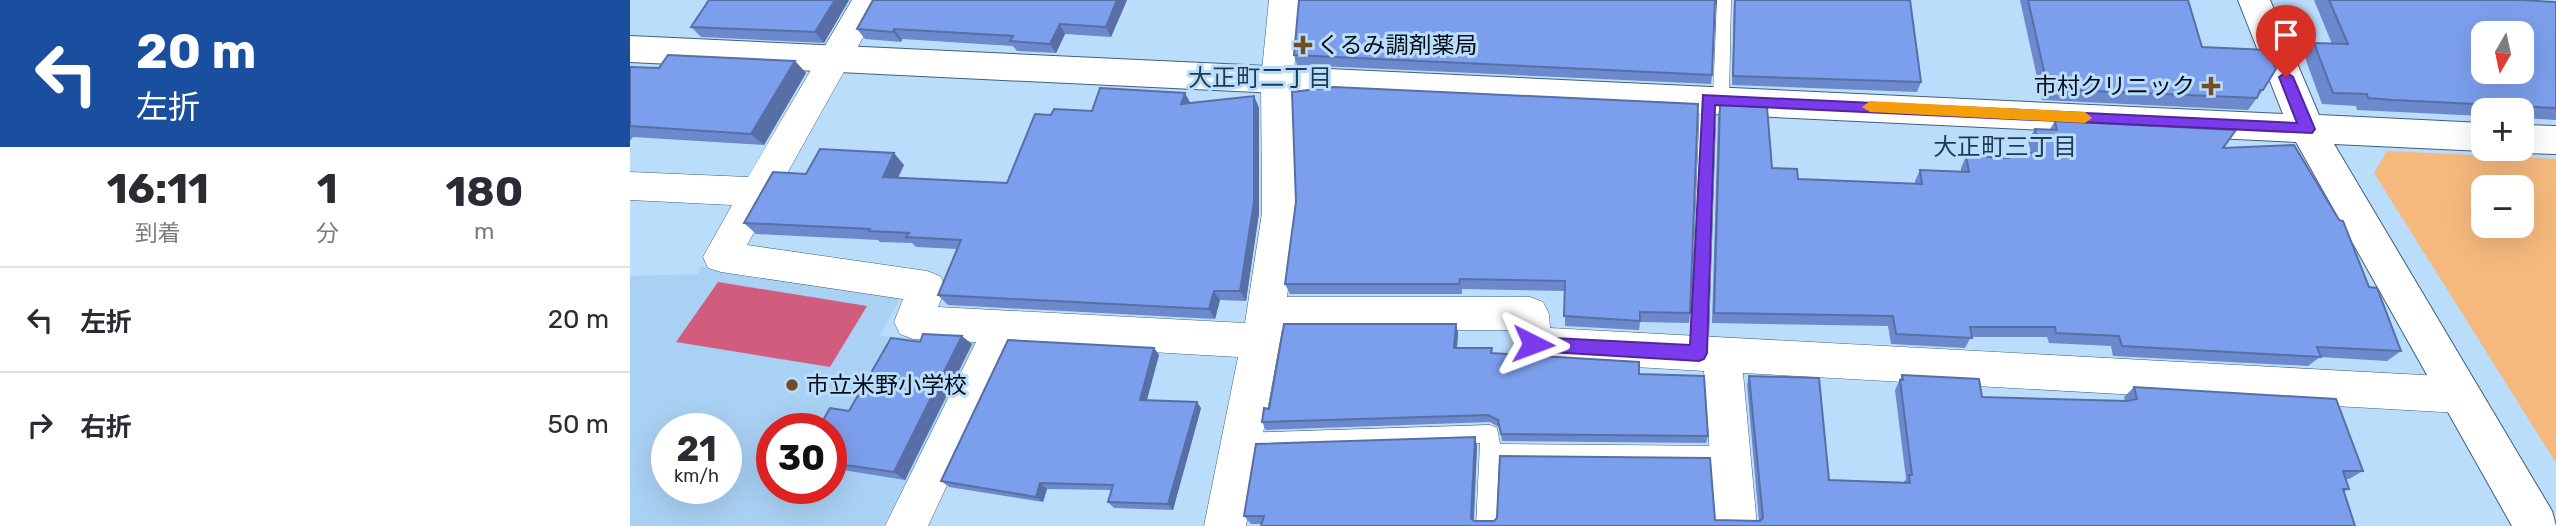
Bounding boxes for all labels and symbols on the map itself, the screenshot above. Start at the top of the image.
pin [2256,5,2316,77]
north arrow [2471,21,2534,84]
place label: くるみ調剤薬局 [1317,31,1478,59]
marker: くるみ調剤薬局 [1295,37,1311,53]
district label: 大正町二丁目 [1188,64,1332,92]
place label: 市村クリニック [2034,72,2195,100]
marker: 市村クリニック [2201,76,2221,96]
district label: 大正町三丁目 [1933,133,2077,161]
position arrow [1496,307,1570,381]
place label: 市立米野小学校 [806,371,967,399]
marker: 市立米野小学校 [784,377,800,393]
speed limit sign: 30 [756,413,847,504]

